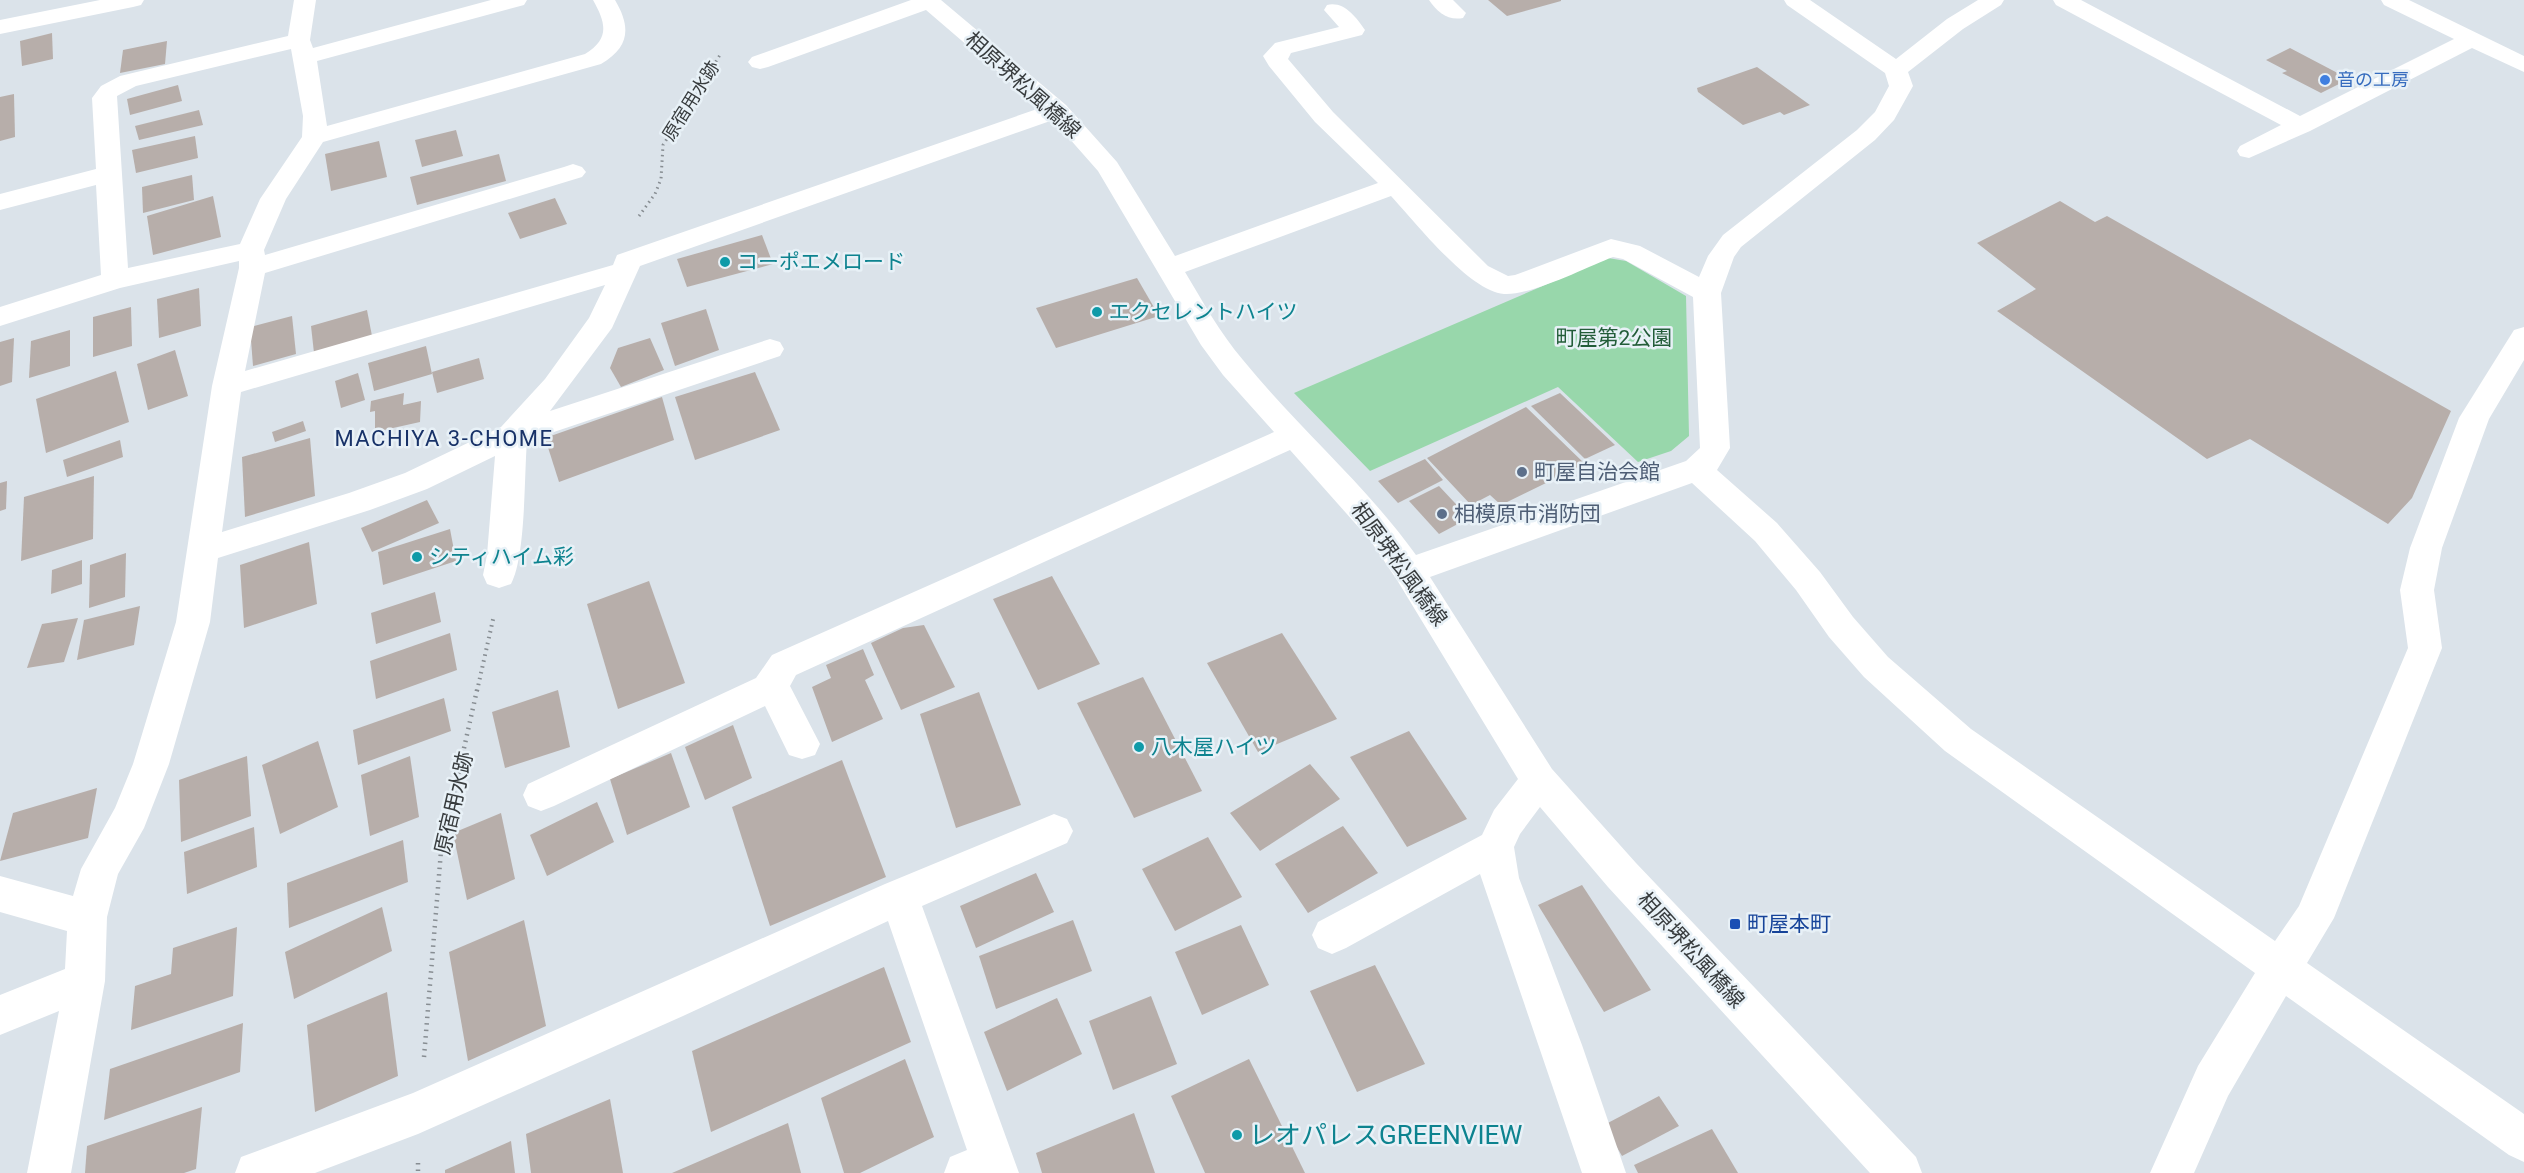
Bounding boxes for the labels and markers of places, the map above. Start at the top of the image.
place label: 音の工房 [2337,69,2409,90]
marker: 音の工房 [2318,73,2332,87]
place label: コーポエメロード [737,250,905,274]
marker: コーポエメロード [718,255,732,269]
place label: エクセレントハイツ [1109,300,1298,324]
marker: エクセレントハイツ [1090,305,1104,319]
place label: 町屋自治会館 [1534,460,1660,484]
marker: 町屋自治会館 [1515,465,1529,479]
place label: 相模原市消防団 [1454,502,1601,526]
marker: 相模原市消防団 [1435,507,1449,521]
place label: シティハイム彩 [429,545,574,569]
marker: シティハイム彩 [410,550,424,564]
place label: 八木屋ハイツ [1151,735,1277,759]
marker: 八木屋ハイツ [1132,740,1146,754]
place label: 町屋本町 [1747,912,1831,936]
marker: 町屋本町 [1728,917,1742,931]
place label: レオパレスGREENVIEW [1249,1120,1522,1150]
marker: レオパレスGREENVIEW [1230,1128,1244,1142]

